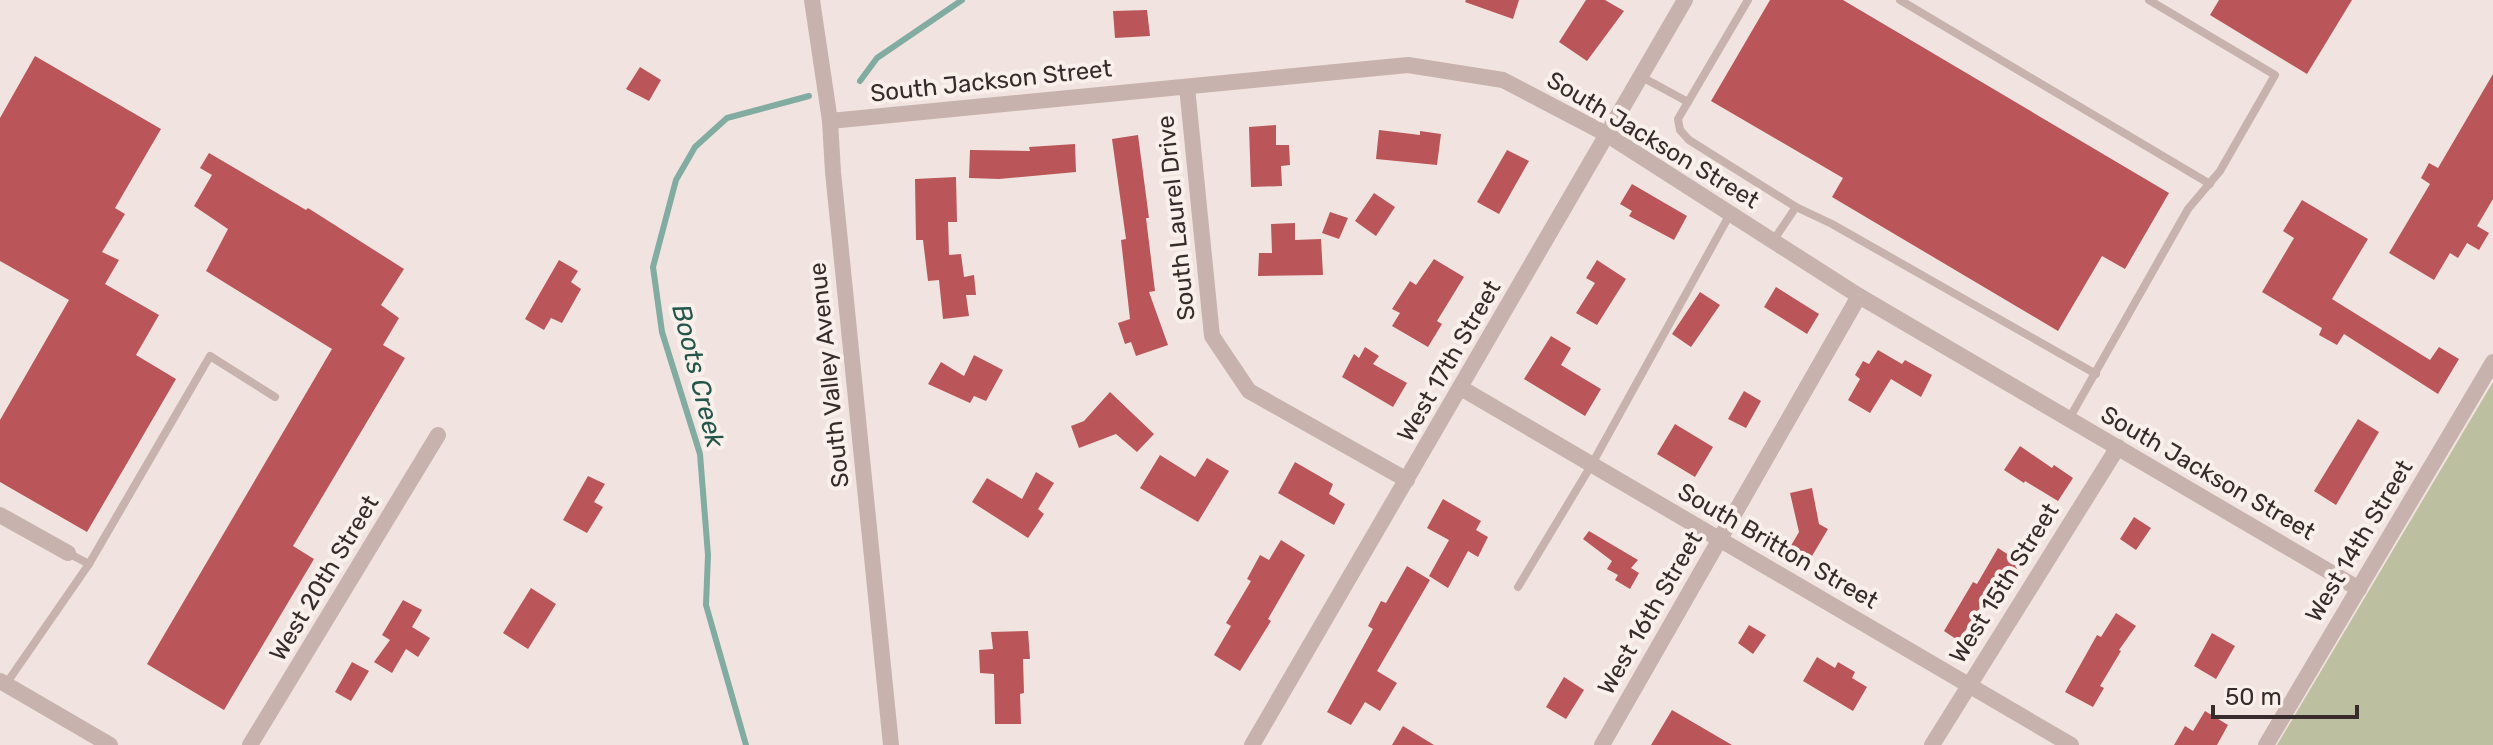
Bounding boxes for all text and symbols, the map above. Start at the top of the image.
street label: South Jackson Street [869,54,1113,108]
street label: South Jackson Street [1542,66,1764,214]
street label: South Laurel Drive [1151,114,1201,322]
street label: South Valley Avenue [803,261,855,489]
street label: West 17th Street [1392,275,1506,447]
water label: Boots Creek [665,301,731,451]
street label: South Jackson Street [2096,400,2320,546]
street label: West 14th Street [2300,455,2418,627]
street label: South Britton Street [1673,477,1883,615]
street label: West 20th Street [264,490,384,666]
street label: West 15th Street [1944,498,2064,668]
street label: West 16th Street [1592,526,1708,700]
scale bar [2213,669,2357,719]
text: 50 m [2225,683,2282,711]

